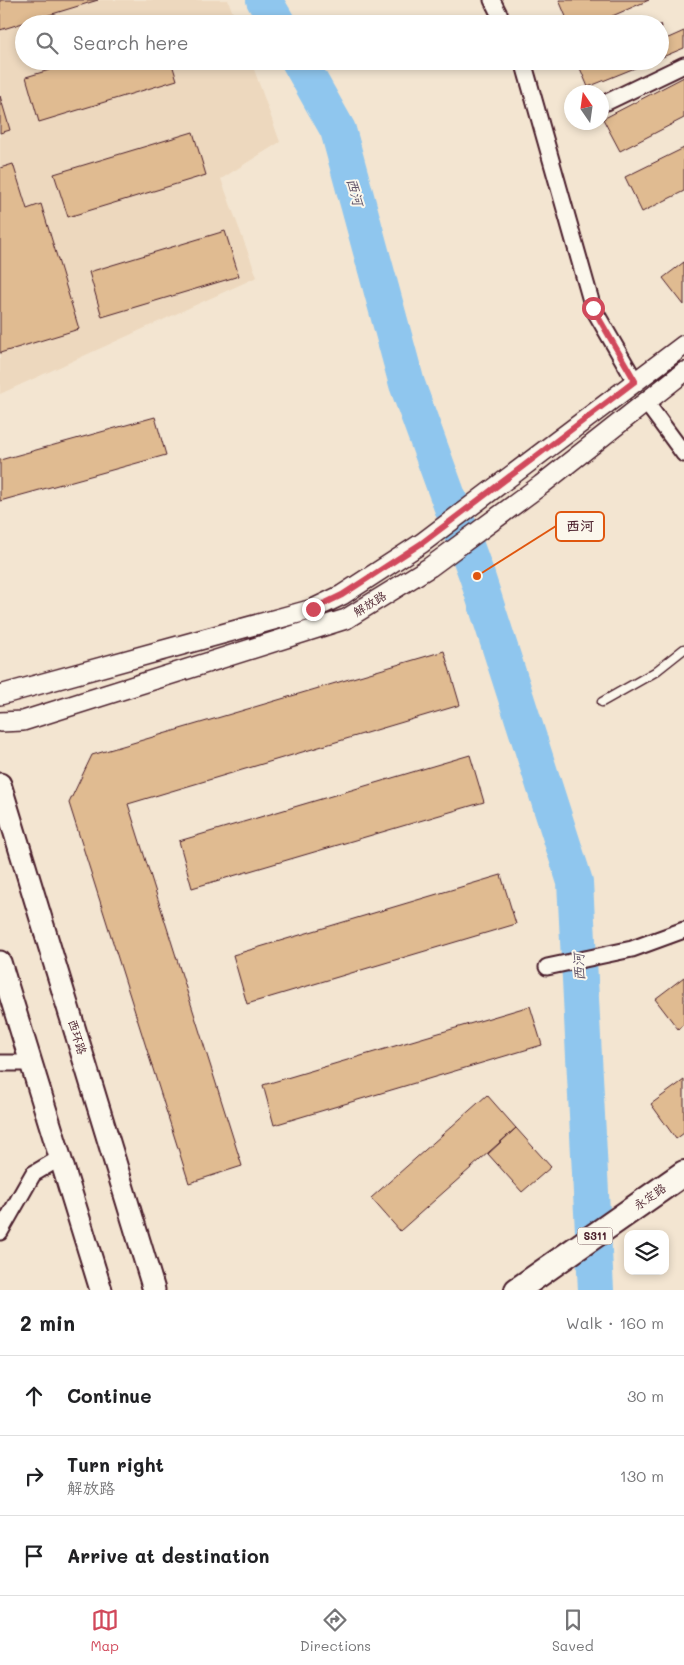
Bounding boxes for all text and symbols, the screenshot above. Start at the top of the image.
search box [15,15,669,70]
icon: search [33,29,61,57]
text: Search here [73,30,189,55]
north arrow [564,85,609,130]
water label: 西河 [343,176,369,210]
route start [582,297,605,320]
callout: 西河 [556,512,604,541]
text: 西河 [566,516,594,535]
street label: 解放路 [350,587,389,619]
route end [302,598,325,621]
water label: 西河 [568,951,589,982]
street label: 西环路 [65,1017,91,1056]
street label: 永定路 [630,1179,669,1213]
road number: S311 [578,1228,612,1244]
map controls [624,1230,669,1275]
button: layers [624,1230,669,1275]
text: 2 min [20,1309,75,1336]
text: Walk · 160 m [566,1312,664,1333]
icon: ahead [20,1382,48,1410]
text: Continue [67,1383,152,1408]
text: 30 m [627,1385,664,1406]
text: Turn right [67,1452,164,1477]
icon: right [20,1462,48,1490]
text: 130 m [620,1465,664,1486]
text: 解放路 [67,1477,115,1498]
icon: arrive [20,1542,48,1570]
text: Arrive at destination [67,1543,270,1568]
tab: Map [90,1606,119,1655]
tab: Directions [300,1606,371,1655]
tab: Saved [552,1606,594,1655]

